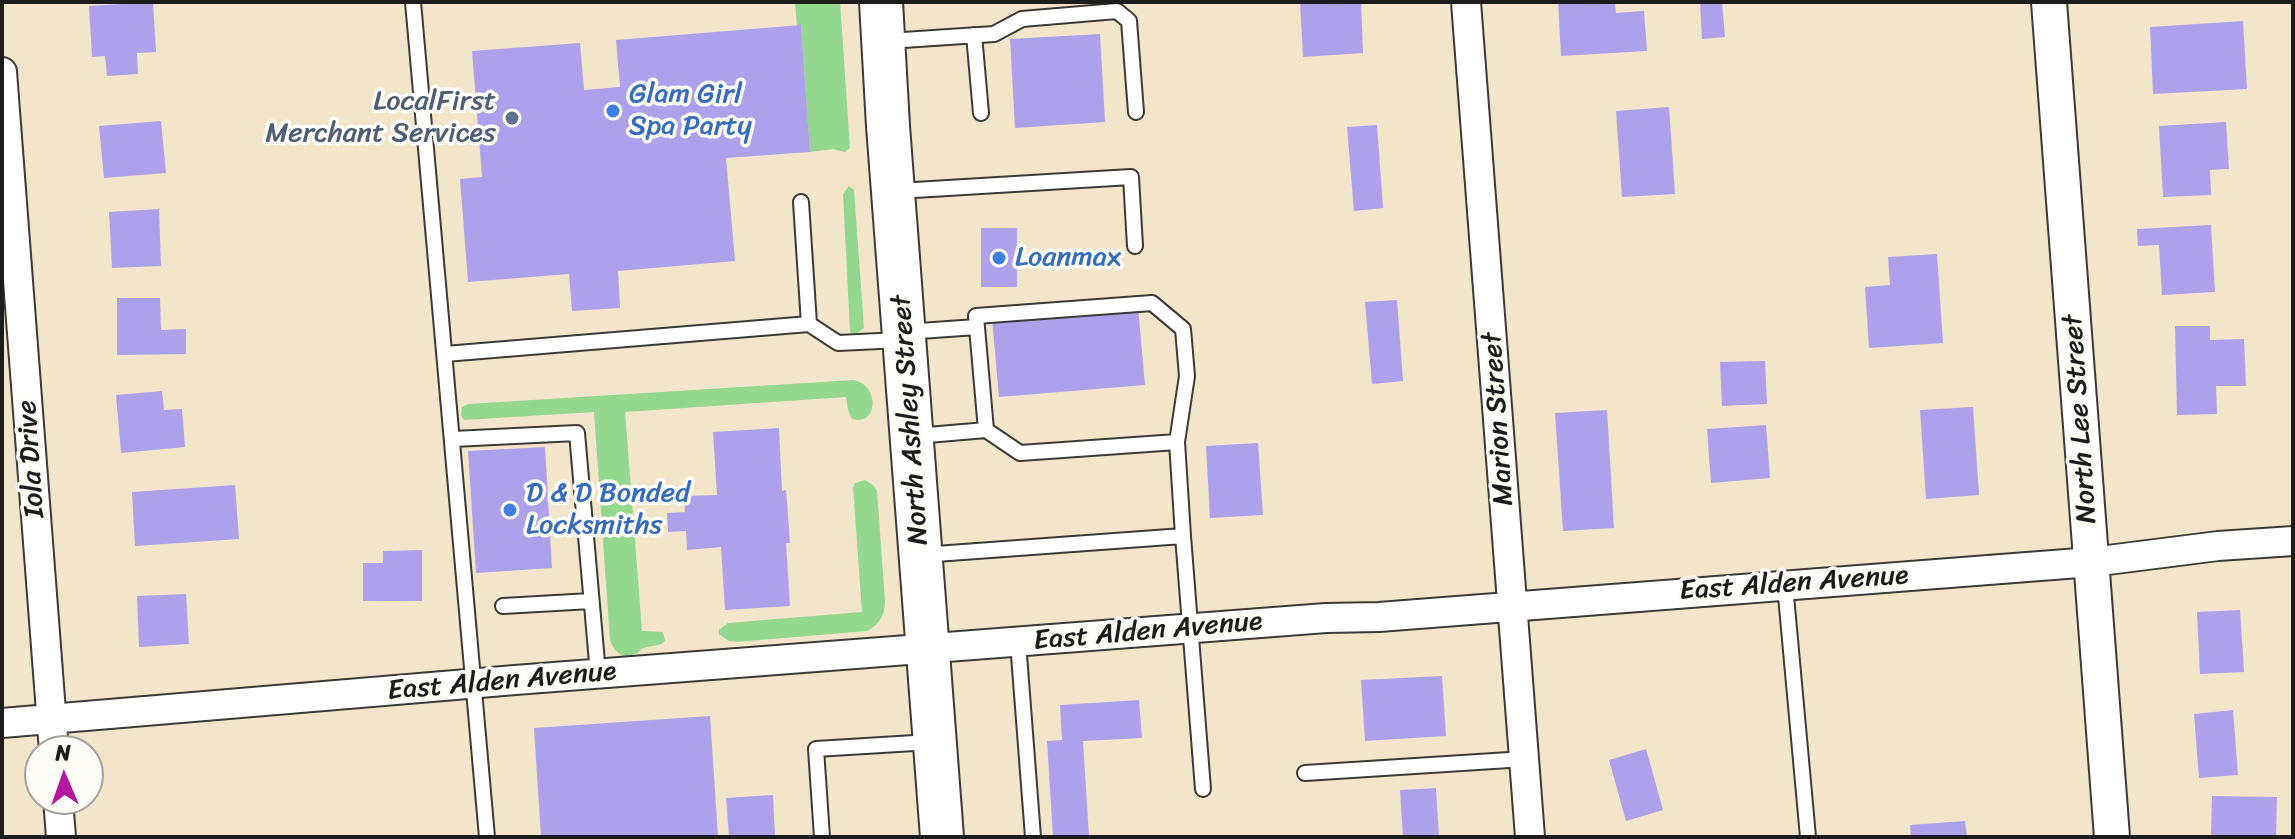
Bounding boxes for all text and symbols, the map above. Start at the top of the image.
place label: Glam Girl Spa Party [629,78,752,144]
place label: LocalFirst Merchant Services [265,85,496,151]
marker: Glam Girl Spa Party [604,102,622,120]
marker: LocalFirst Merchant Services [503,109,521,127]
place label: Loanmax [1015,241,1121,275]
marker: Loanmax [990,249,1008,267]
street label: North Ashley Street [885,294,937,546]
street label: North Lee Street [2057,313,2105,525]
street label: Marion Street [1476,331,1522,507]
street label: Iola Drive [11,399,53,519]
place label: D & D Bonded Locksmiths [526,477,690,543]
marker: D & D Bonded Locksmiths [501,501,519,519]
street label: East Alden Avenue [1678,559,1910,609]
street label: East Alden Avenue [1032,605,1264,659]
street label: East Alden Avenue [386,655,618,709]
text: N [55,733,72,772]
north arrow [24,735,104,815]

